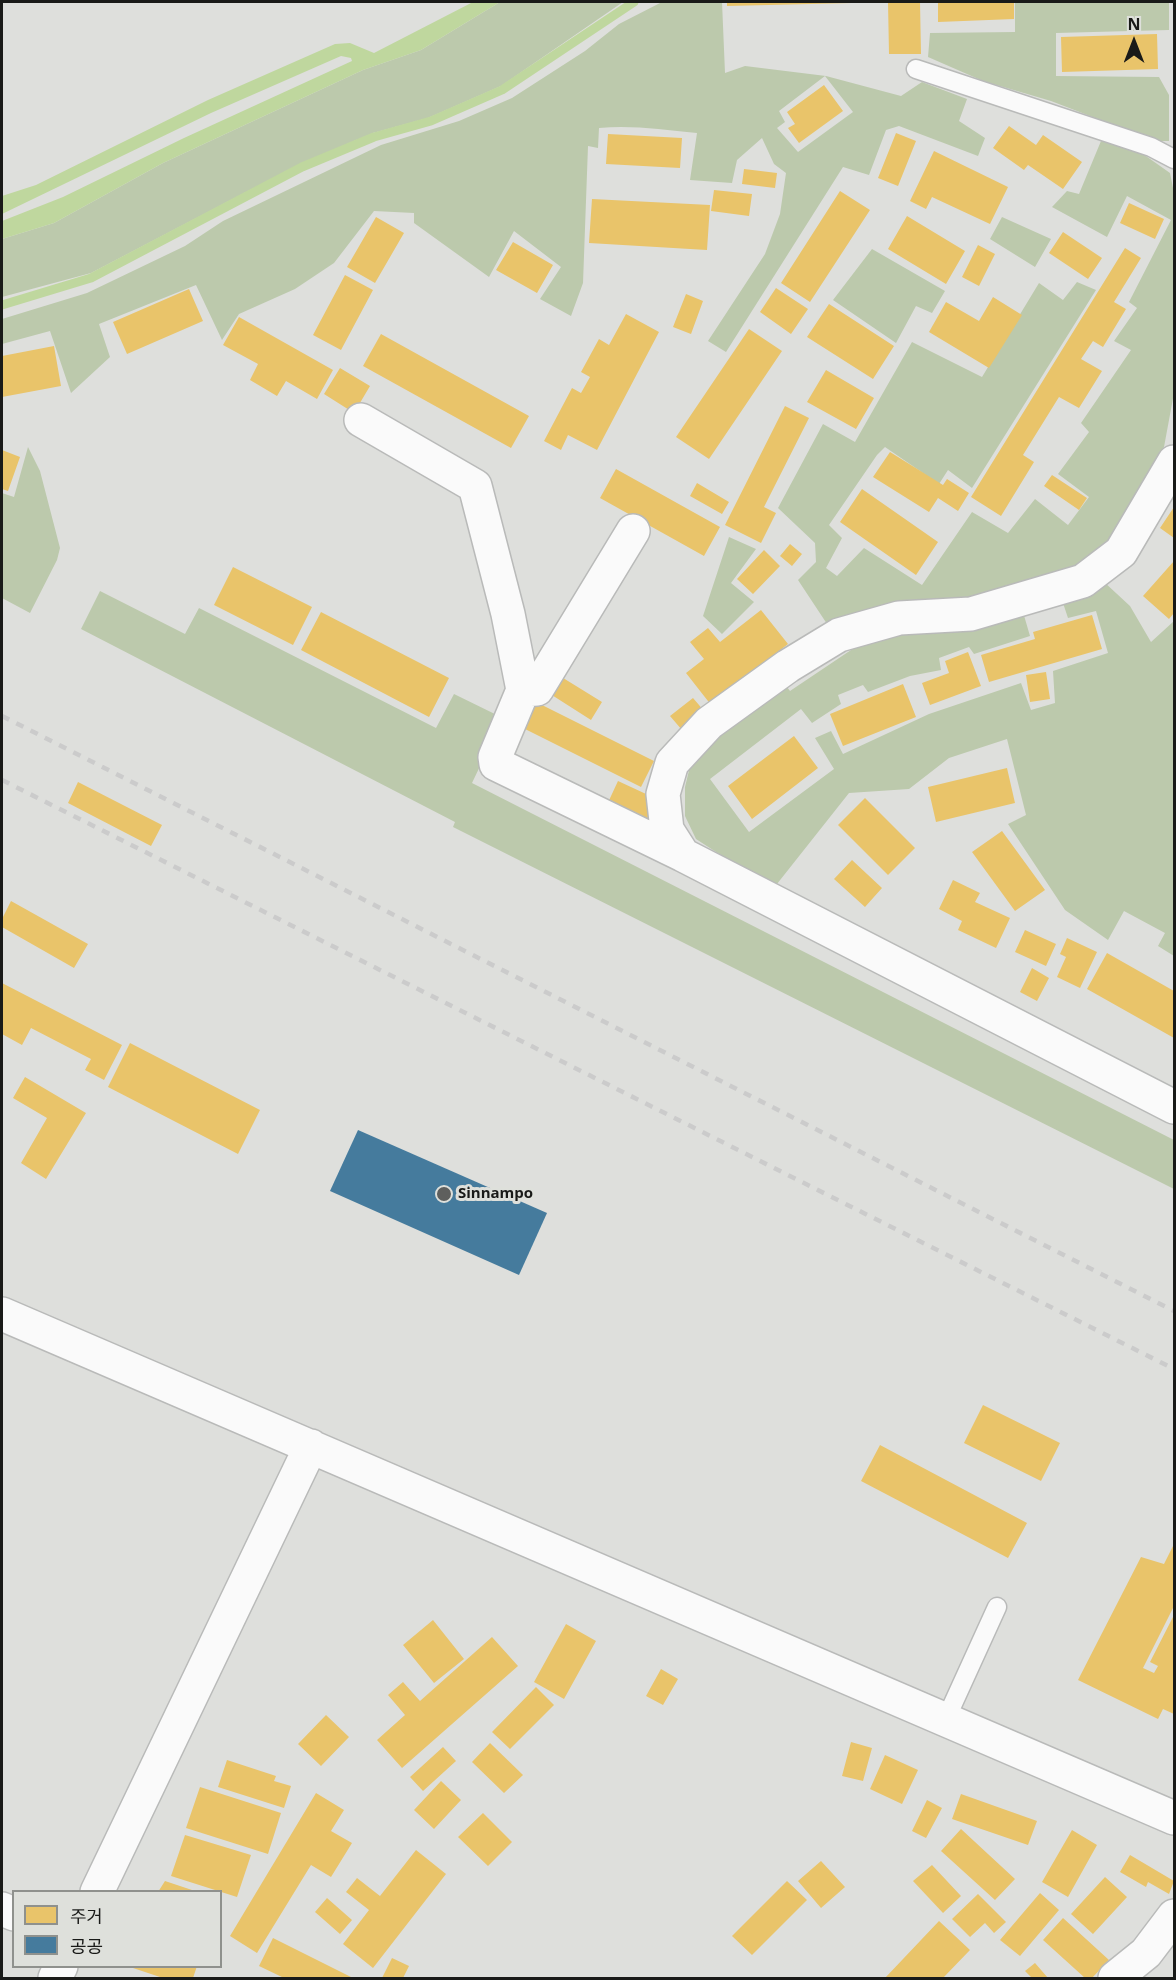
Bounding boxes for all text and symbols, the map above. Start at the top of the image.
north arrow [1104,12,1164,72]
text: N [1127,13,1141,35]
marker: Sinnampo [435,1185,453,1203]
place label: Sinnampo [458,1185,533,1203]
legend [12,1890,222,1968]
text: 주거 [70,1904,103,1928]
text: 공공 [70,1934,103,1958]

